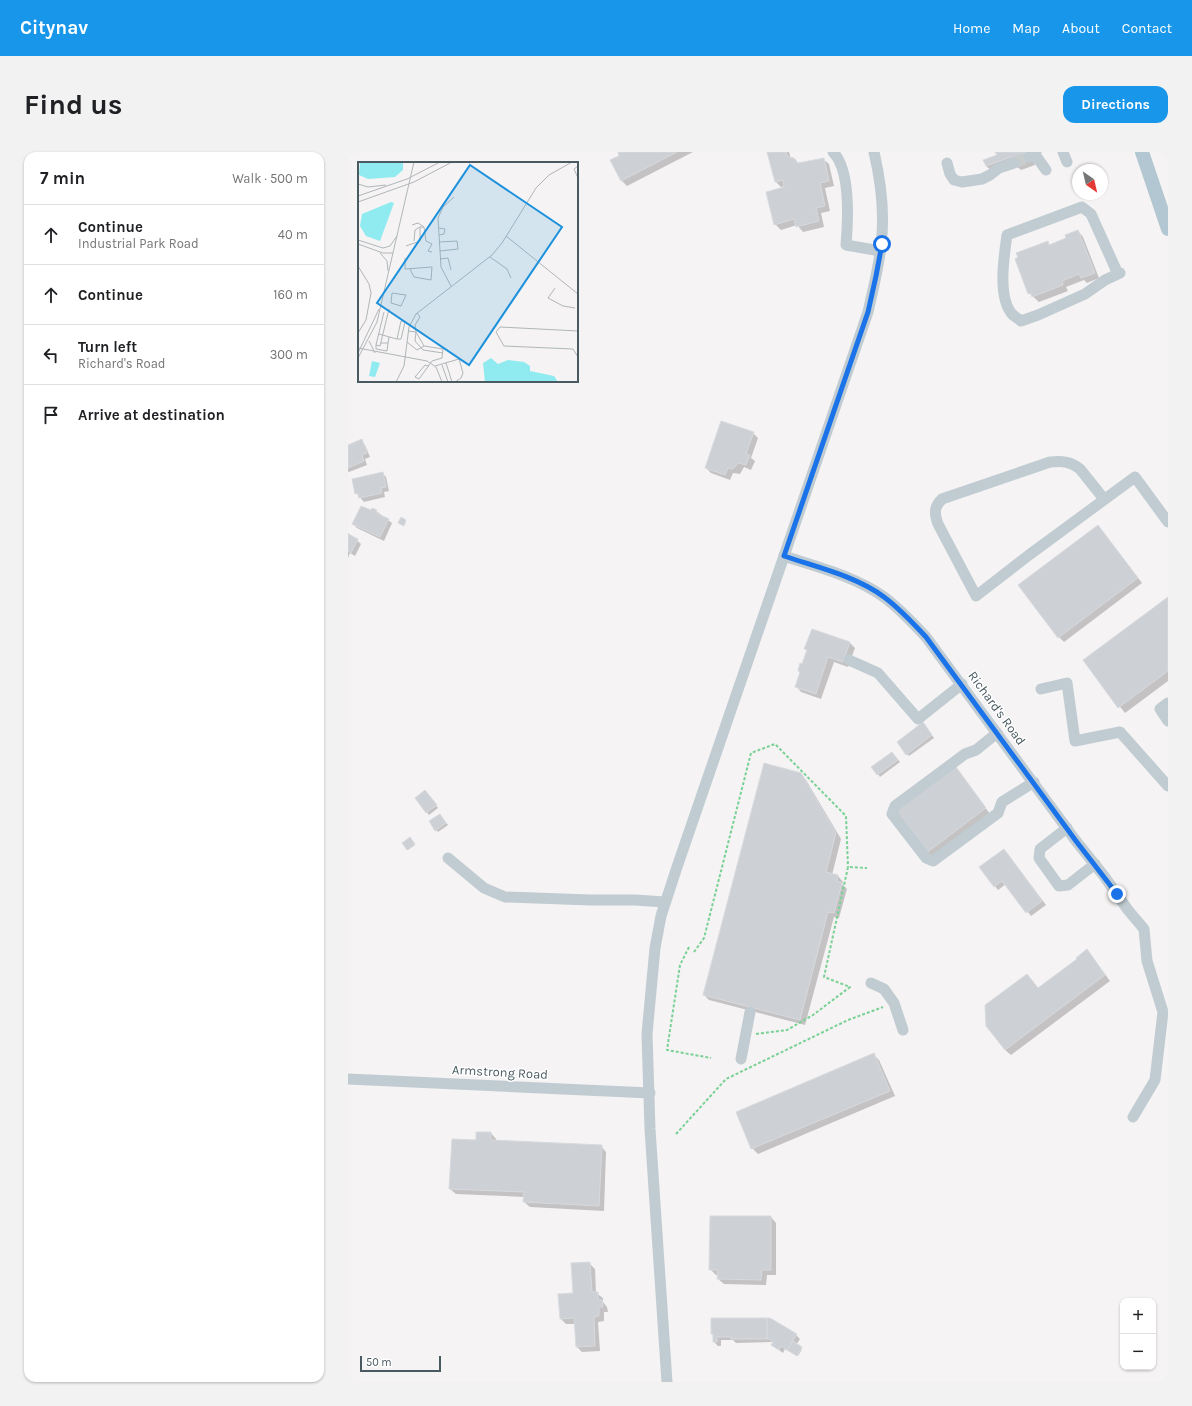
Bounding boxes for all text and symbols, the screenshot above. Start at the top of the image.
text: Citynav [20,17,88,39]
text: Home [953,20,990,37]
text: Map [1012,20,1040,37]
text: About [1062,20,1100,37]
text: Contact [1122,20,1172,37]
button: Directions [1063,86,1168,123]
text: Find us [24,88,123,121]
inset map [358,162,578,382]
north arrow [1072,164,1108,200]
text: 7 min [40,168,85,188]
text: Walk · 500 m [232,171,308,186]
text: Continue [78,218,143,236]
icon: ahead [40,224,62,246]
text: 40 m [278,227,308,242]
route start [873,235,891,253]
text: Industrial Park Road [78,236,199,251]
icon: ahead [40,284,62,306]
text: Continue [78,286,143,304]
text: 160 m [273,287,308,302]
text: Turn left [78,338,137,356]
icon: left [40,344,62,366]
text: 300 m [270,347,308,362]
text: Richard's Road [78,356,166,371]
icon: arrive [40,404,62,426]
text: Arrive at destination [78,406,225,424]
street label: Richard's Road [965,668,1029,748]
route end [1108,885,1126,903]
street label: Armstrong Road [452,1062,548,1082]
map controls [1120,1298,1156,1370]
button: + [1120,1298,1156,1334]
button: − [1120,1334,1156,1370]
scale bar [360,1354,441,1373]
text: 50 m [366,1356,392,1369]

